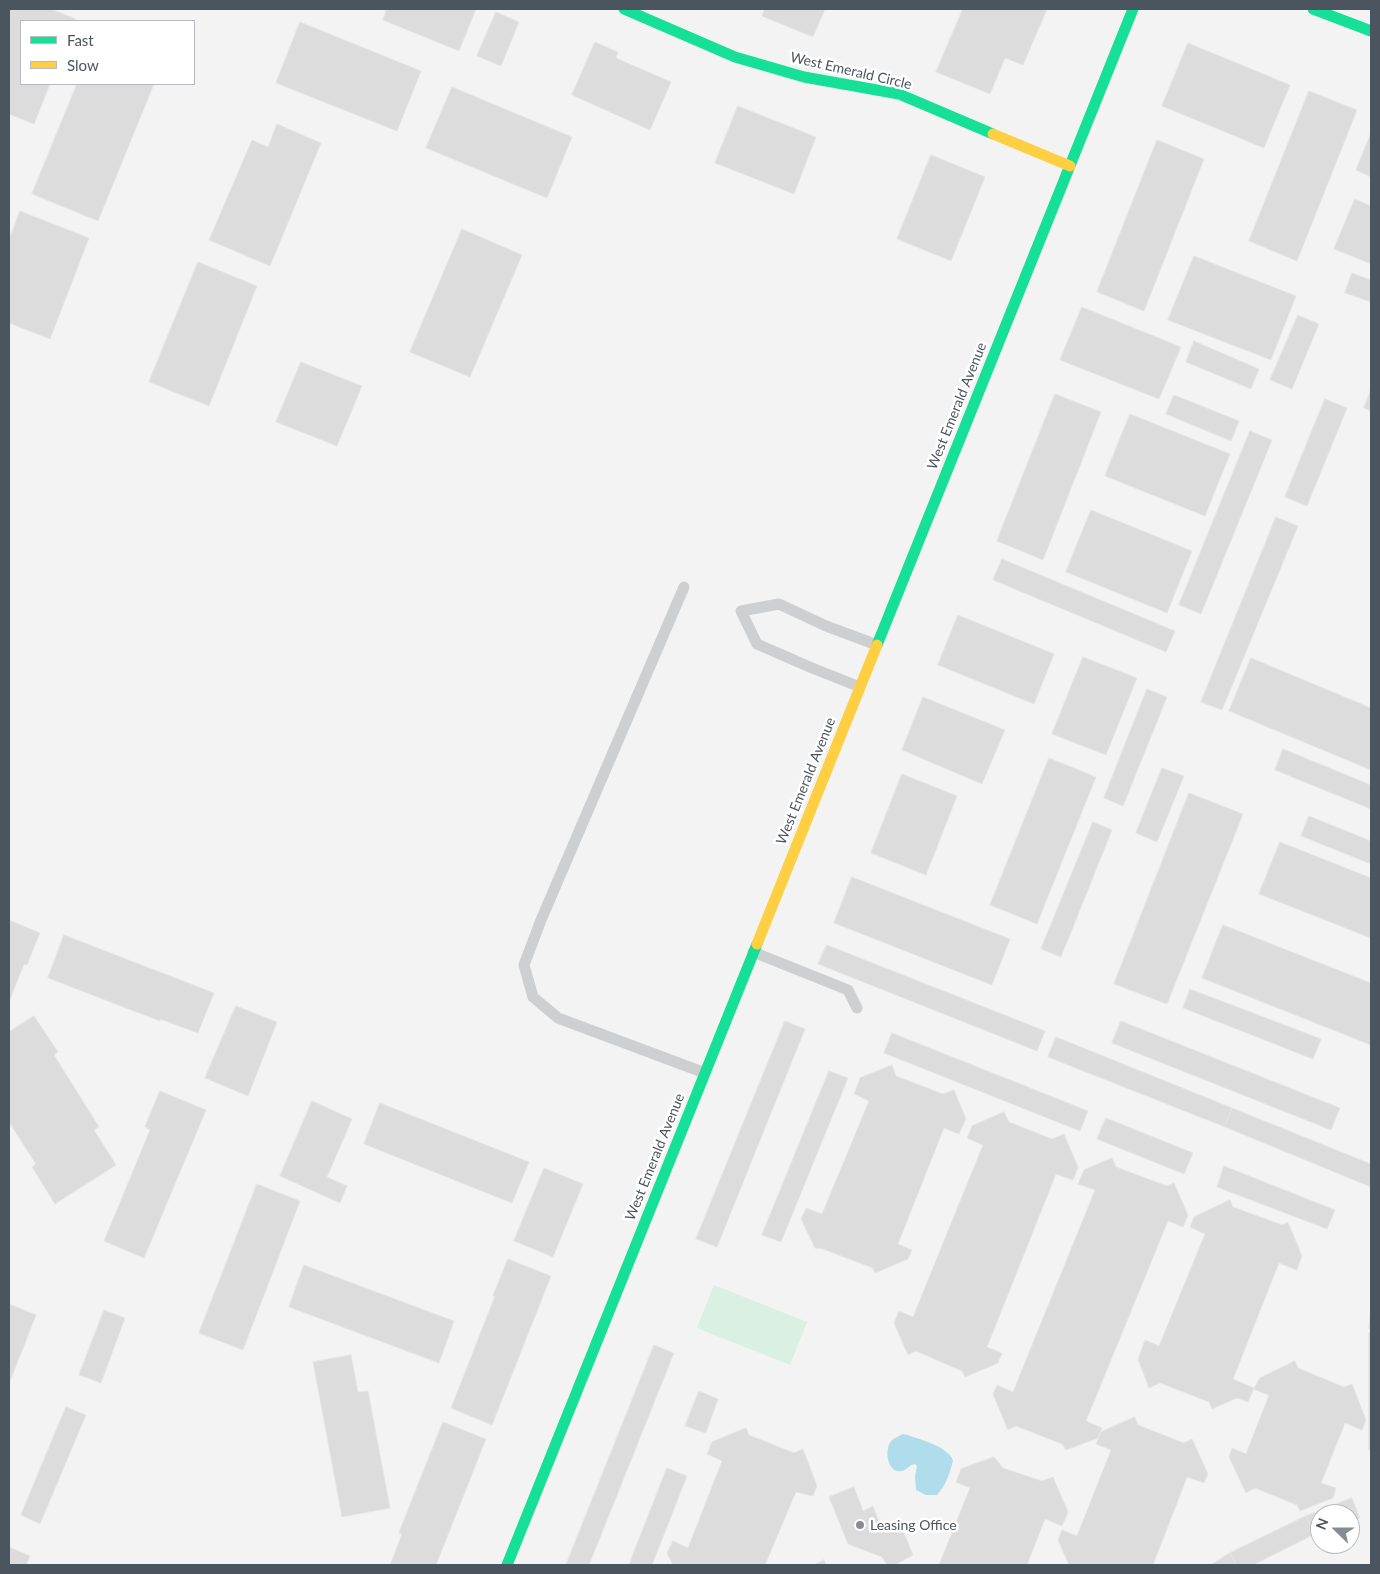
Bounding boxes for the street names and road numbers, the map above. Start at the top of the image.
street label: West Emerald Circle [789,49,913,93]
street label: West Emerald Avenue [924,340,990,472]
street label: West Emerald Avenue [773,715,839,847]
street label: West Emerald Avenue [622,1091,688,1223]

